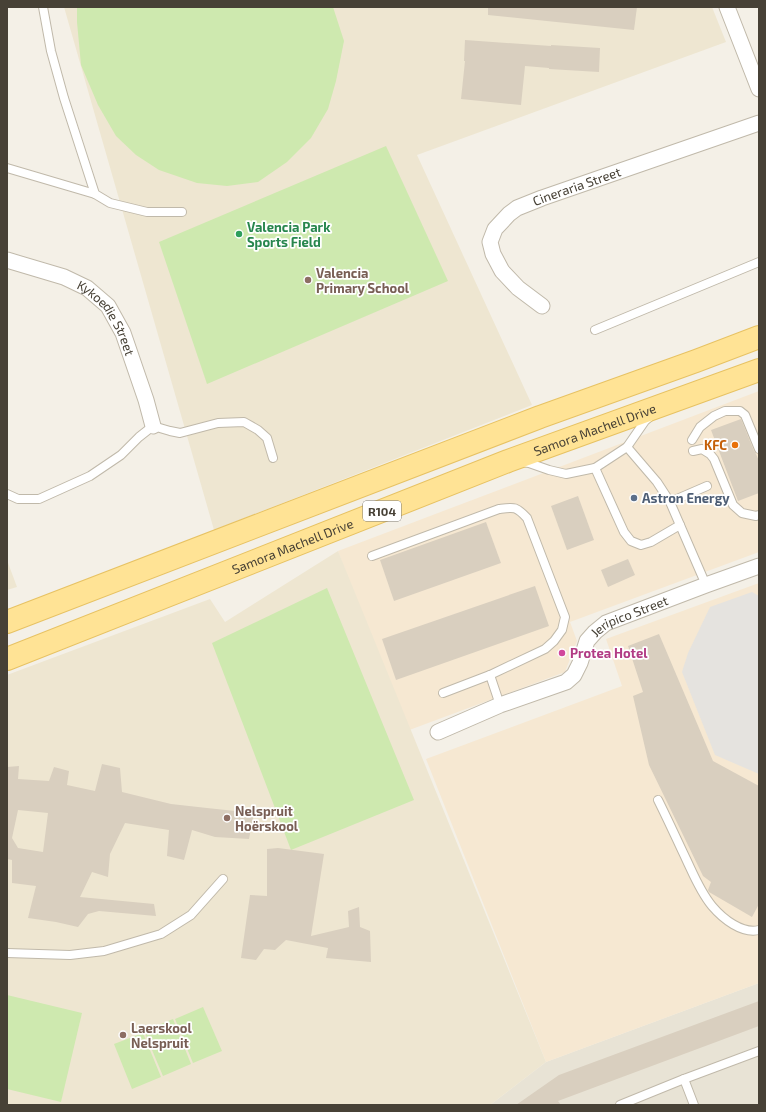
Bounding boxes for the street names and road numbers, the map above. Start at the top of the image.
street label: Cineraria Street [530,163,623,209]
street label: Kykoedie Street [75,277,138,358]
street label: Samora Machell Drive [531,400,658,459]
road number: R104 [363,501,401,521]
street label: Samora Machell Drive [230,515,356,577]
street label: Jeripico Street [587,592,670,640]

